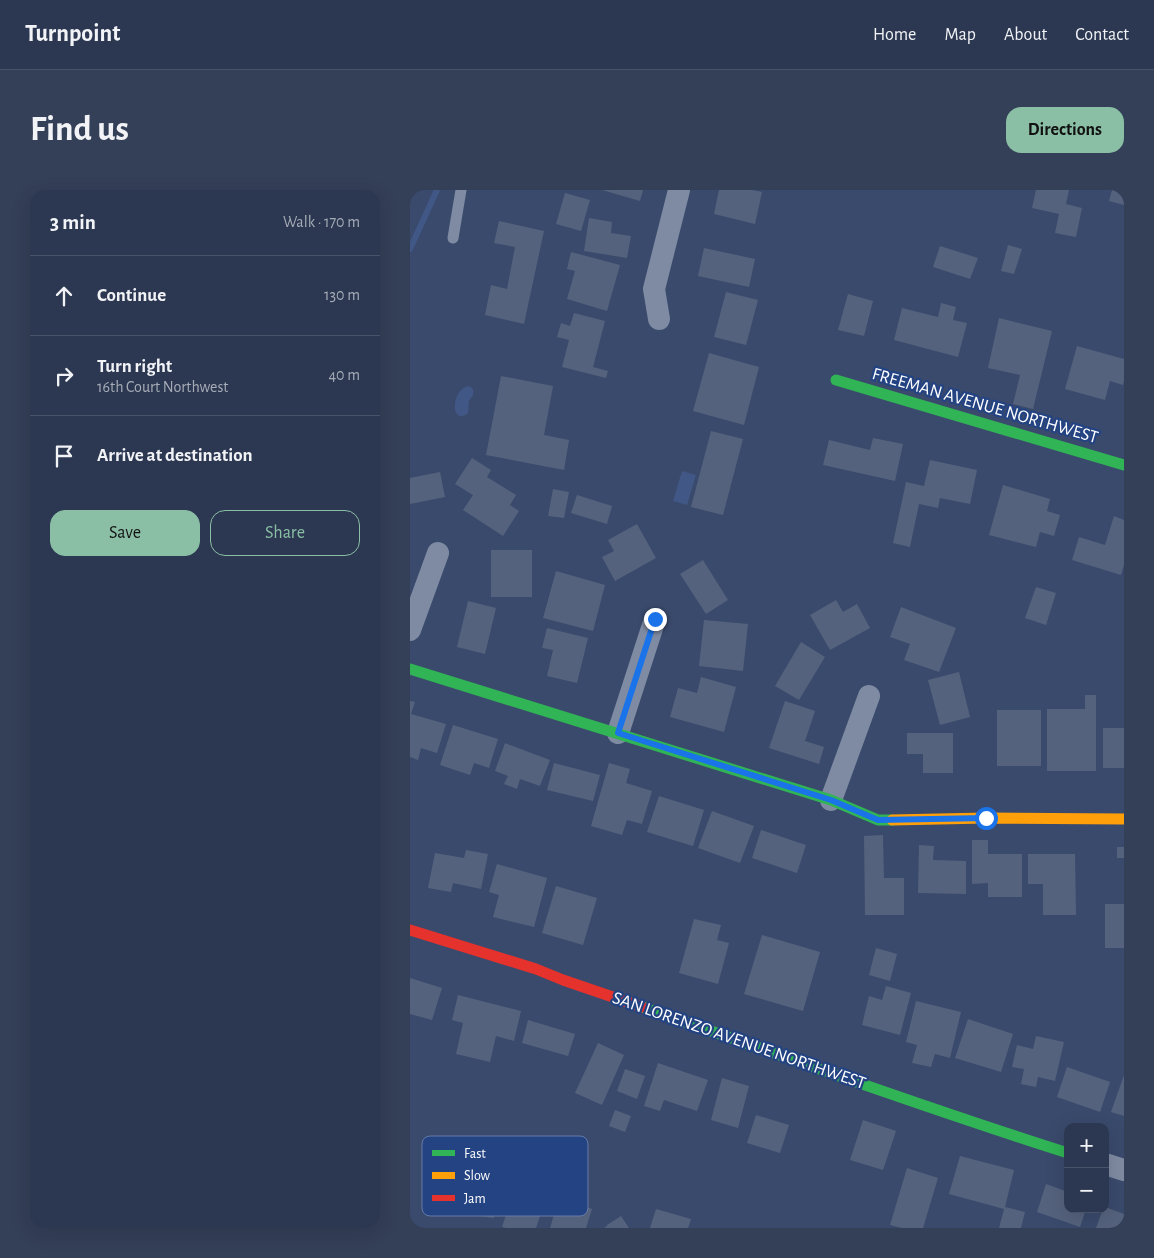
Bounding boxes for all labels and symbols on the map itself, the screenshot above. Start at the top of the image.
street label: FREEMAN AVENUE NORTHWEST [870,365,1100,447]
route end [644,608,667,631]
route start [975,807,998,830]
street label: SAN LORENZO AVENUE NORTHWEST [610,989,868,1093]
legend [422,1136,588,1216]
text: Fast [464,1147,486,1161]
text: Slow [464,1169,491,1183]
text: Jam [464,1192,486,1206]

